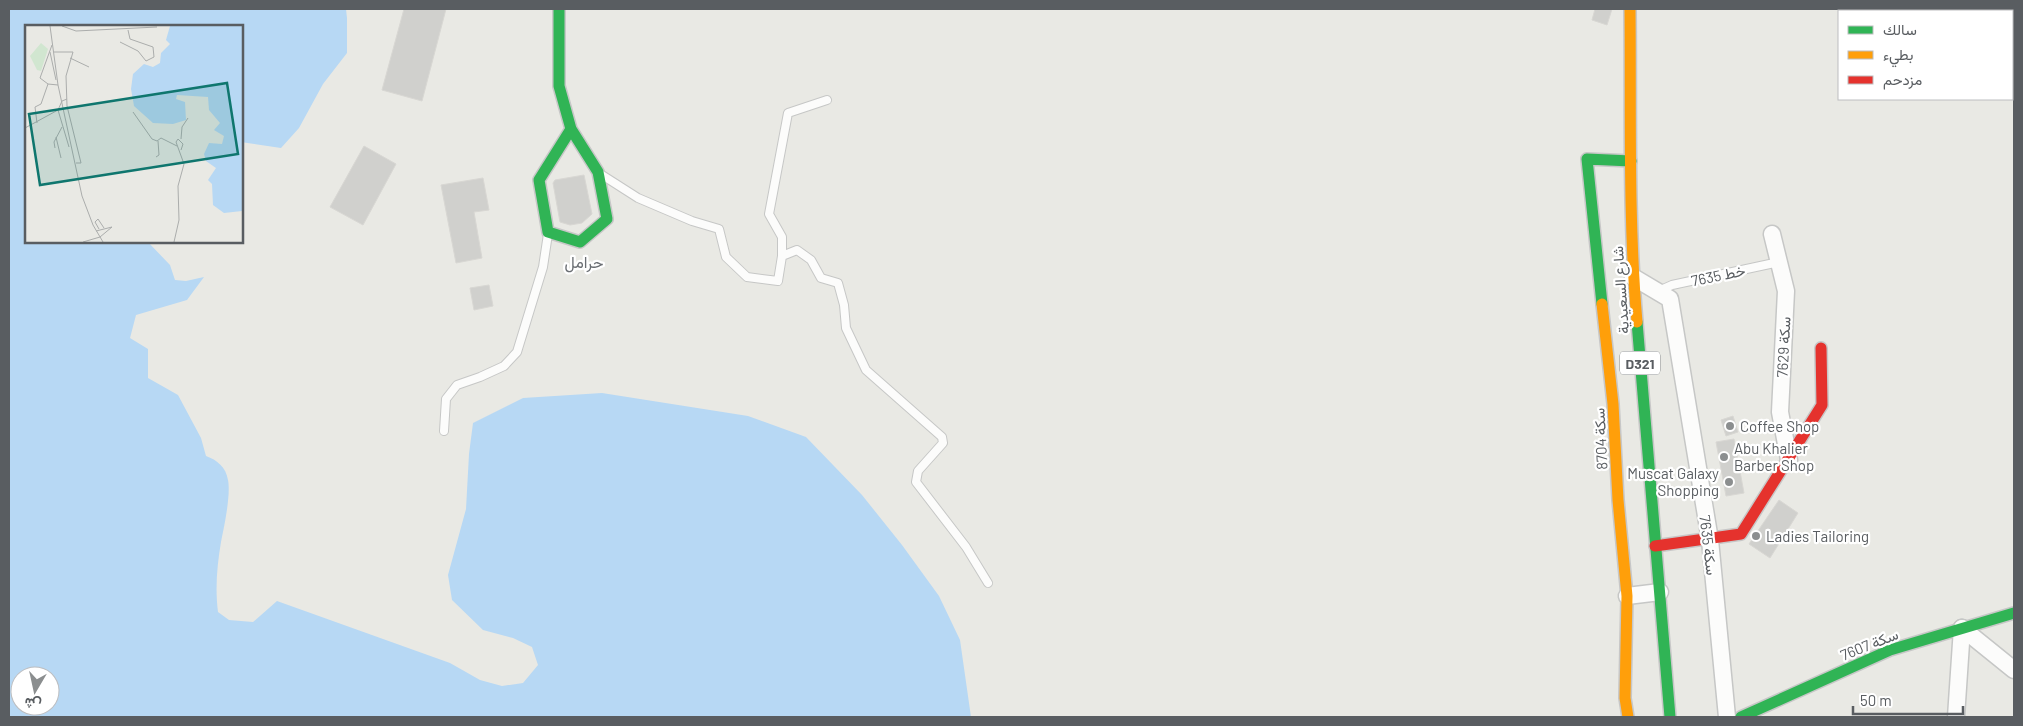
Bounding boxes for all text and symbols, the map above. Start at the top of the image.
legend [1838,10,2013,100]
text: سالك [1883,20,1917,38]
inset map [25,25,242,242]
text: بطيء [1883,45,1913,68]
text: مزدحم [1883,70,1922,90]
street label: شارع السعيدية [1608,245,1635,335]
district label: حرامل [565,252,604,273]
street label: 7635 خط [1689,261,1747,289]
street label: سكة 7629 [1772,316,1794,378]
road number: D321 [1620,352,1660,374]
street label: سكة 8704 [1589,407,1611,470]
place label: Coffee Shop [1740,417,1819,435]
marker: Coffee Shop [1724,420,1736,432]
place label: Abu Khalier Barber Shop [1734,439,1814,474]
marker: Abu Khalier Barber Shop [1718,451,1730,463]
place label: Muscat Galaxy Shopping [1627,464,1719,499]
marker: Muscat Galaxy Shopping [1723,476,1735,488]
street label: سكة 7635 [1696,514,1722,576]
place label: Ladies Tailoring [1766,527,1869,545]
marker: Ladies Tailoring [1750,530,1762,542]
street label: سكة 7607 [1838,624,1901,664]
north arrow [10,666,60,716]
scale bar [1853,684,1963,716]
text: 50 m [1860,691,1892,709]
text: ش [23,694,43,714]

